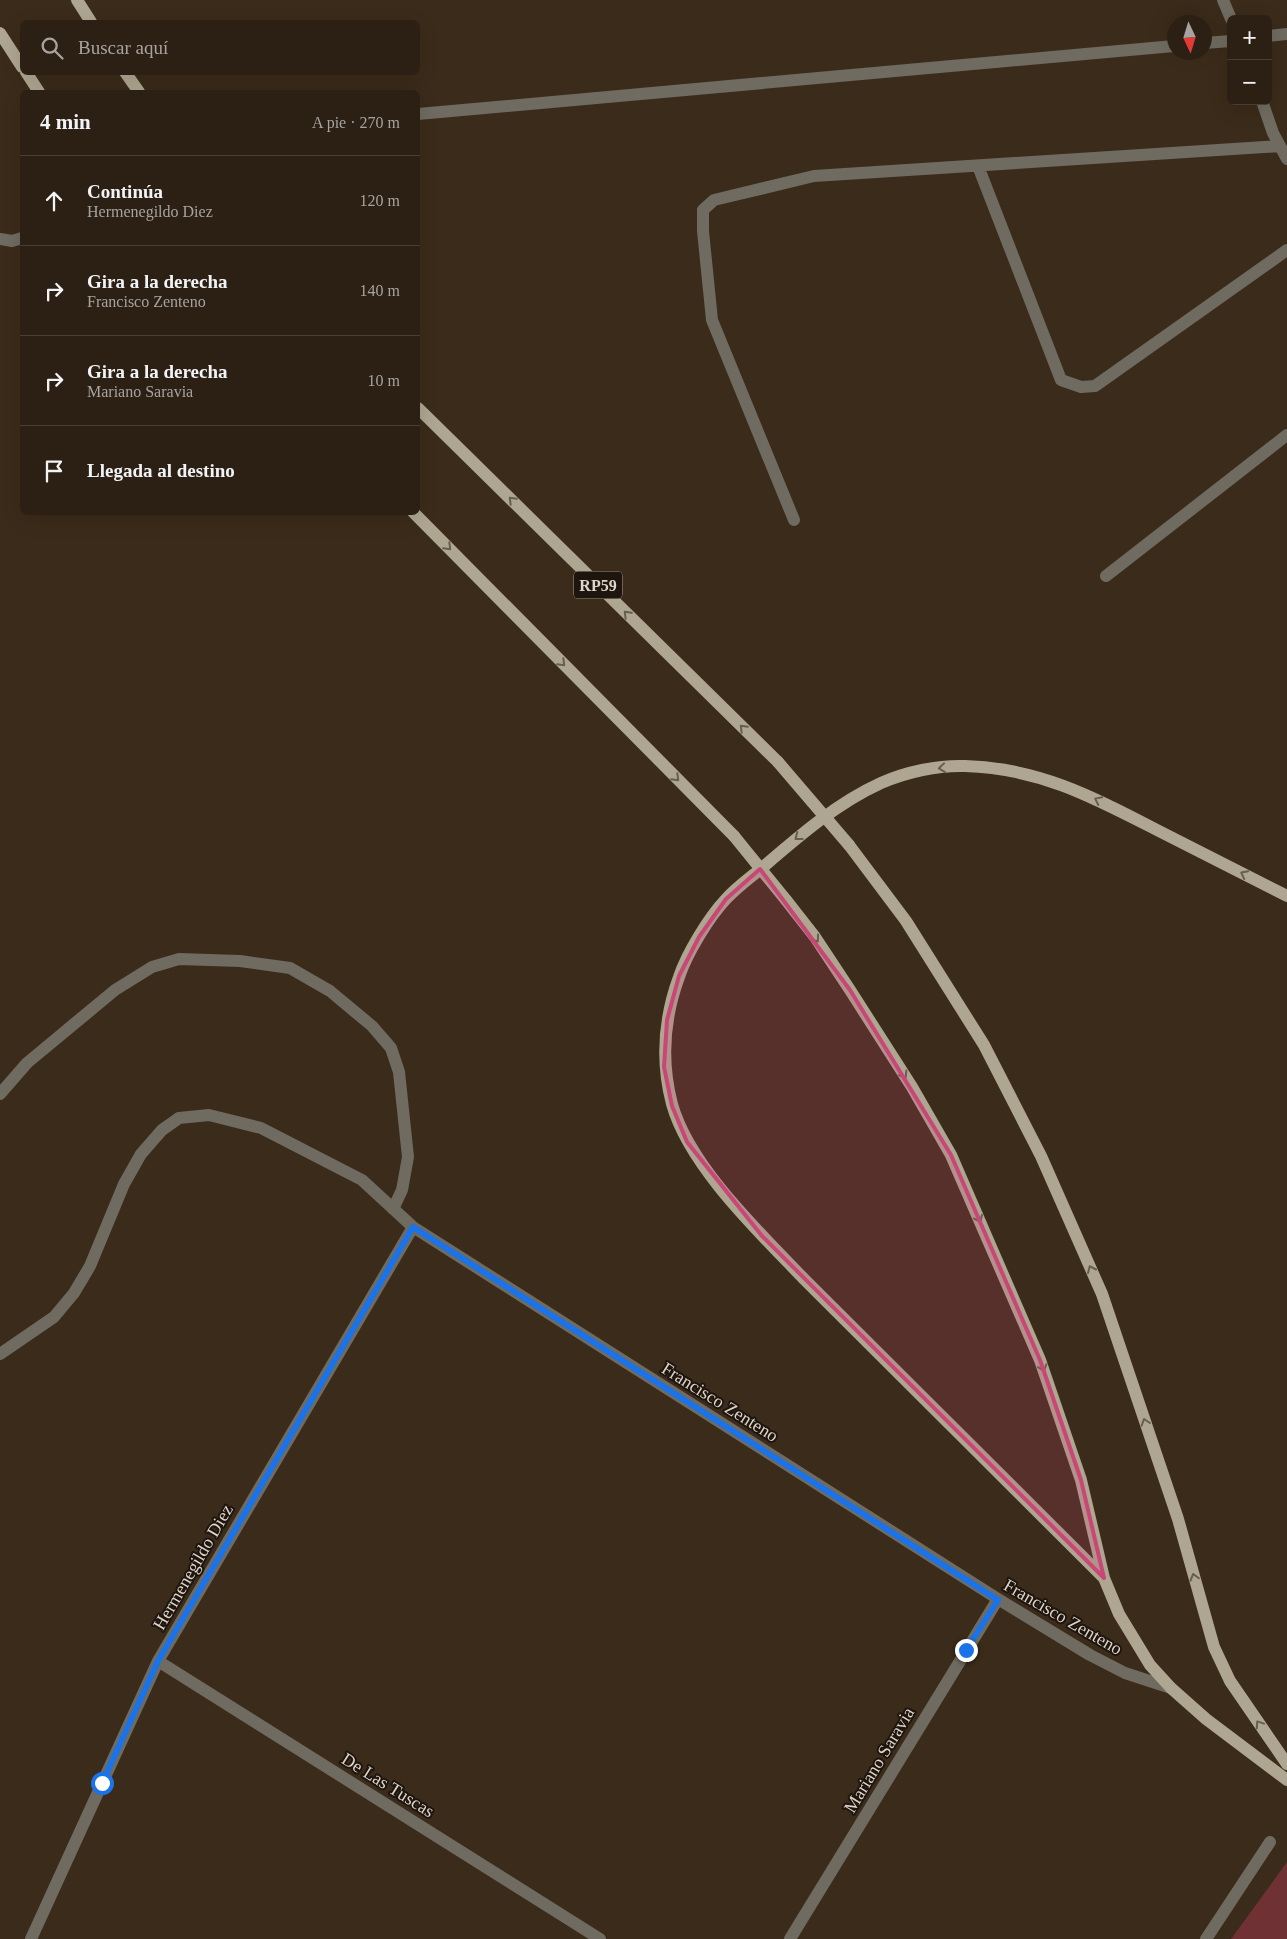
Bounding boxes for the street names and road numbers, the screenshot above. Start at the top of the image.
road number: RP59 [574,572,622,598]
street label: Francisco Zenteno [658,1358,782,1446]
street label: Hermenegildo Diez [149,1501,237,1633]
street label: Francisco Zenteno [1000,1575,1126,1659]
street label: Mariano Saravia [840,1704,918,1816]
street label: De Las Tuscas [338,1749,438,1821]

